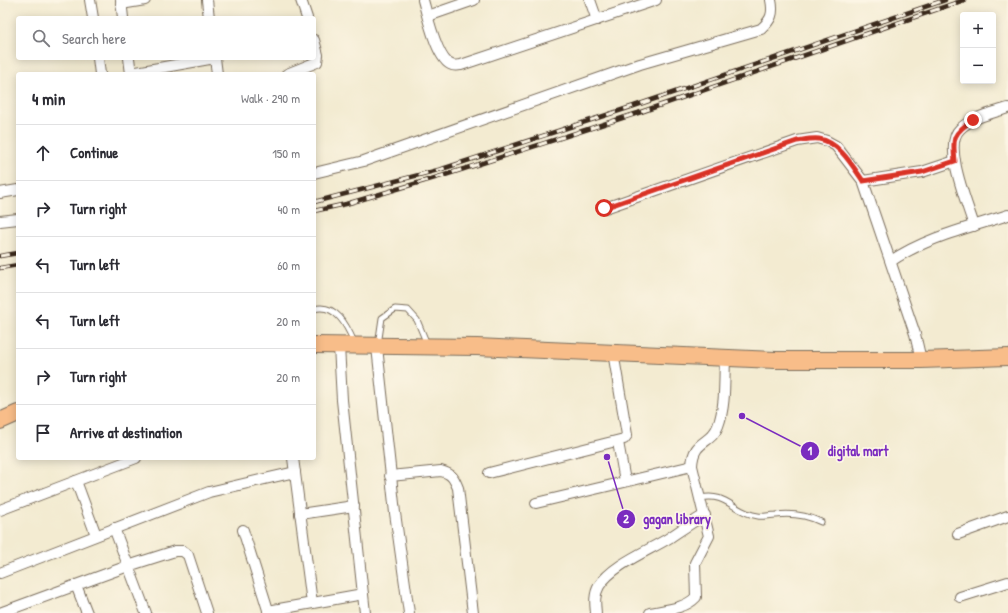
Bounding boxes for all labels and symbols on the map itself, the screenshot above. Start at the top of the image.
route end [964,111,982,129]
route start [595,199,613,217]
callout: digital mart [800,438,896,464]
text: digital mart [828,441,889,462]
text: 1 [808,442,813,459]
callout: gagan library [616,506,719,532]
text: gagan library [643,509,711,530]
text: 2 [623,510,629,527]

